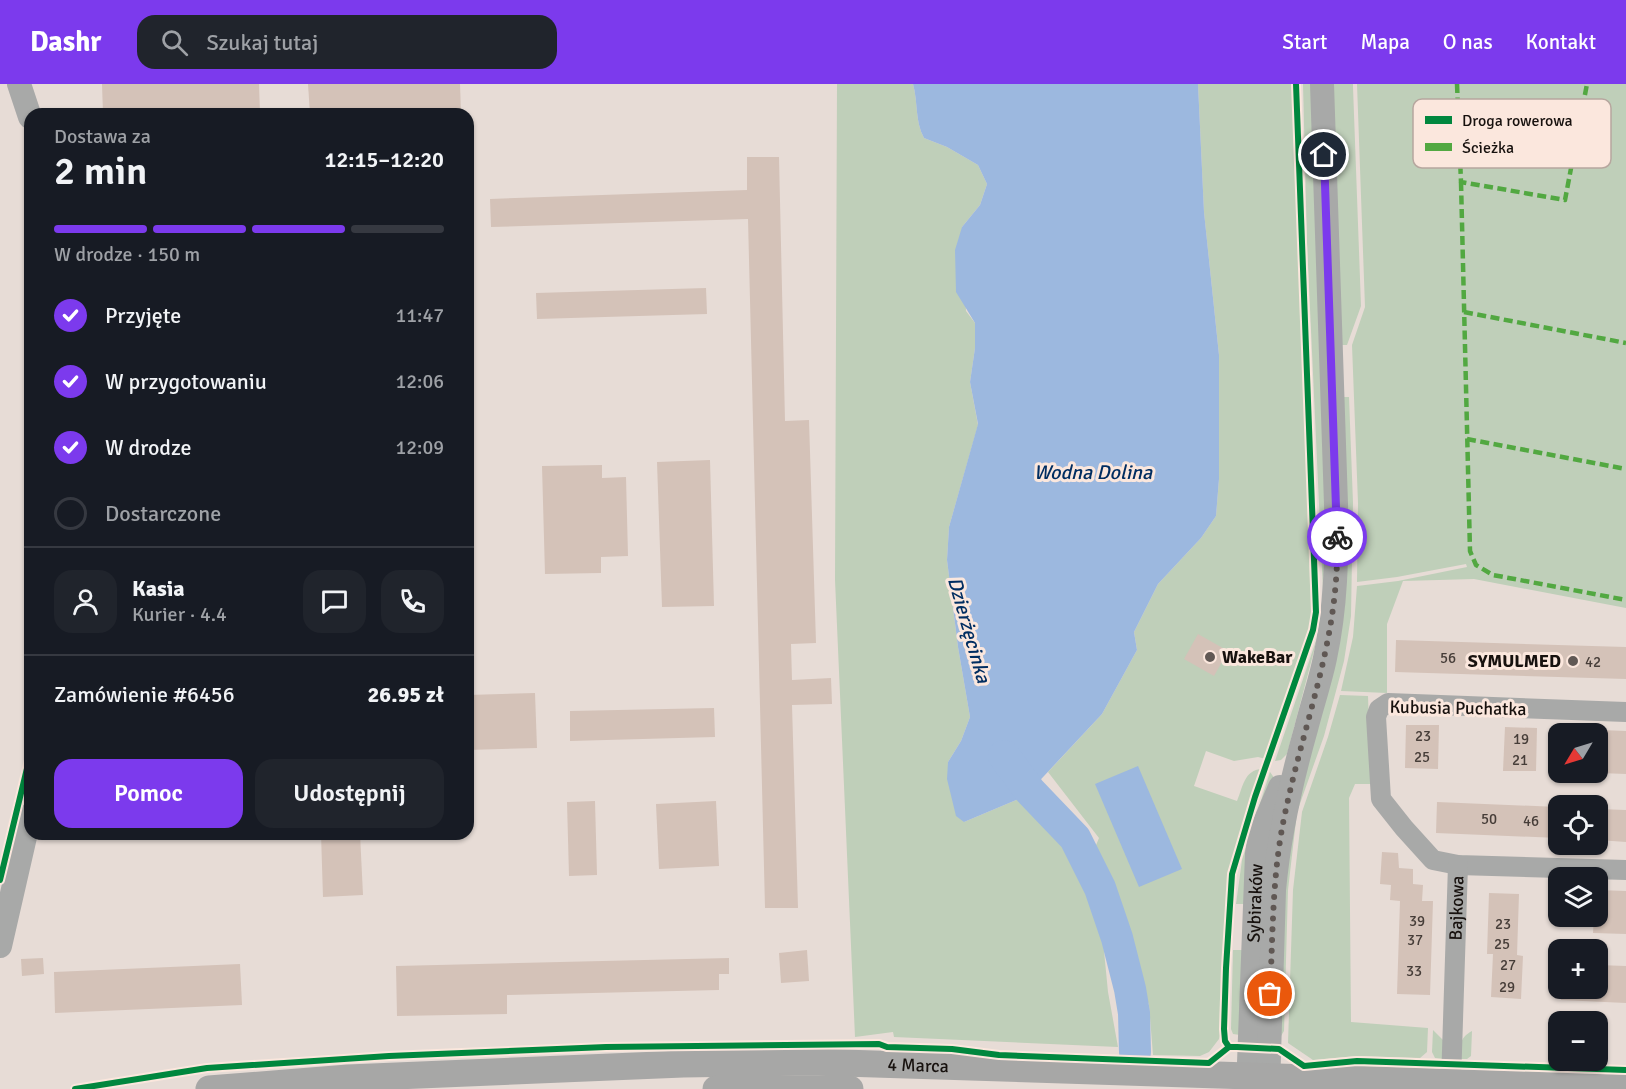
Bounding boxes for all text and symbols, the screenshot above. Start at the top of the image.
search box [137,15,557,69]
text: Dashr [30,25,101,59]
icon: search [158,26,191,59]
text: Szukaj tutaj [206,29,318,56]
text: Start [1282,29,1327,55]
text: Mapa [1360,29,1410,55]
text: O nas [1443,29,1493,55]
text: Kontakt [1526,29,1596,55]
legend [1413,99,1611,168]
text: Droga rowerowa [1462,111,1573,131]
text: Dostawa za [54,124,151,149]
pin [1298,129,1349,180]
icon: home [1307,138,1340,171]
text: Ścieżka [1462,138,1514,158]
text: 12:15–12:20 [325,146,444,173]
text: 2 min [54,147,147,195]
text: W drodze · 150 m [54,242,200,267]
icon: check [54,299,87,332]
text: Przyjęte [105,302,181,329]
text: 11:47 [395,303,444,328]
icon: check [54,365,87,398]
text: W przygotowaniu [105,368,267,395]
text: 12:06 [395,369,444,394]
icon: check [54,431,87,464]
text: W drodze [105,434,192,461]
text: 12:09 [395,435,444,460]
water label: Wodna Dolina [1034,460,1153,485]
text: Dostarczone [105,500,221,527]
courier [1307,507,1367,567]
icon: bike [1321,521,1354,554]
button: person [54,570,117,633]
button: chat [303,570,366,633]
button: phone [381,570,444,633]
water label: Dzierżęcinka [942,574,996,687]
text: Kasia [132,575,185,602]
text: Kurier · 4.4 [132,602,227,627]
place label: WakeBar [1222,646,1293,668]
house number: 56 [1440,649,1456,667]
marker: WakeBar [1203,650,1217,664]
place label: SYMULMED [1468,650,1561,672]
house number: 42 [1585,653,1601,671]
marker: SYMULMED [1566,654,1580,668]
text: Zamówienie #6456 [54,681,235,708]
text: 26.95 zł [367,681,444,708]
street label: Kubusia Puchatka [1389,696,1527,720]
north arrow [1548,723,1608,783]
map controls [1548,723,1608,1071]
house number: 23 [1415,727,1431,745]
house number: 19 [1513,730,1529,748]
house number: 25 [1414,748,1430,766]
house number: 21 [1512,751,1528,769]
button: Pomoc [54,759,243,828]
button: Udostępnij [255,759,444,828]
button: locate [1548,795,1608,855]
house number: 50 [1481,810,1497,828]
house number: 46 [1523,812,1539,830]
street label: Sybiraków [1243,863,1268,943]
button: layers [1548,867,1608,927]
street label: Bajkowa [1445,875,1469,941]
house number: 39 [1409,912,1425,930]
house number: 23 [1495,915,1511,933]
house number: 37 [1407,931,1423,949]
house number: 25 [1494,935,1510,953]
button: + [1548,939,1608,999]
house number: 27 [1500,956,1516,974]
house number: 33 [1406,962,1422,980]
pin [1244,968,1295,1019]
icon: bag [1253,977,1286,1010]
house number: 29 [1499,978,1515,996]
button: − [1548,1011,1608,1071]
street label: 4 Marca [887,1053,949,1077]

